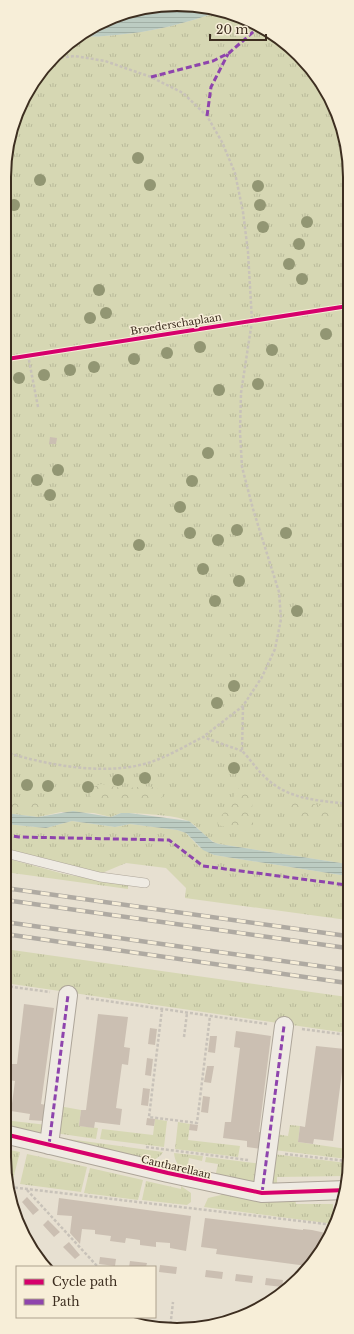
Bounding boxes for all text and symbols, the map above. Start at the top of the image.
scale bar [210,16,266,42]
text: 20 m [216,22,248,37]
street label: Broederschaplaan [129,310,223,338]
street label: Cantharellaan [140,1153,212,1181]
legend [16,1266,156,1318]
text: Cycle path [52,1274,117,1289]
text: Path [52,1294,80,1309]

